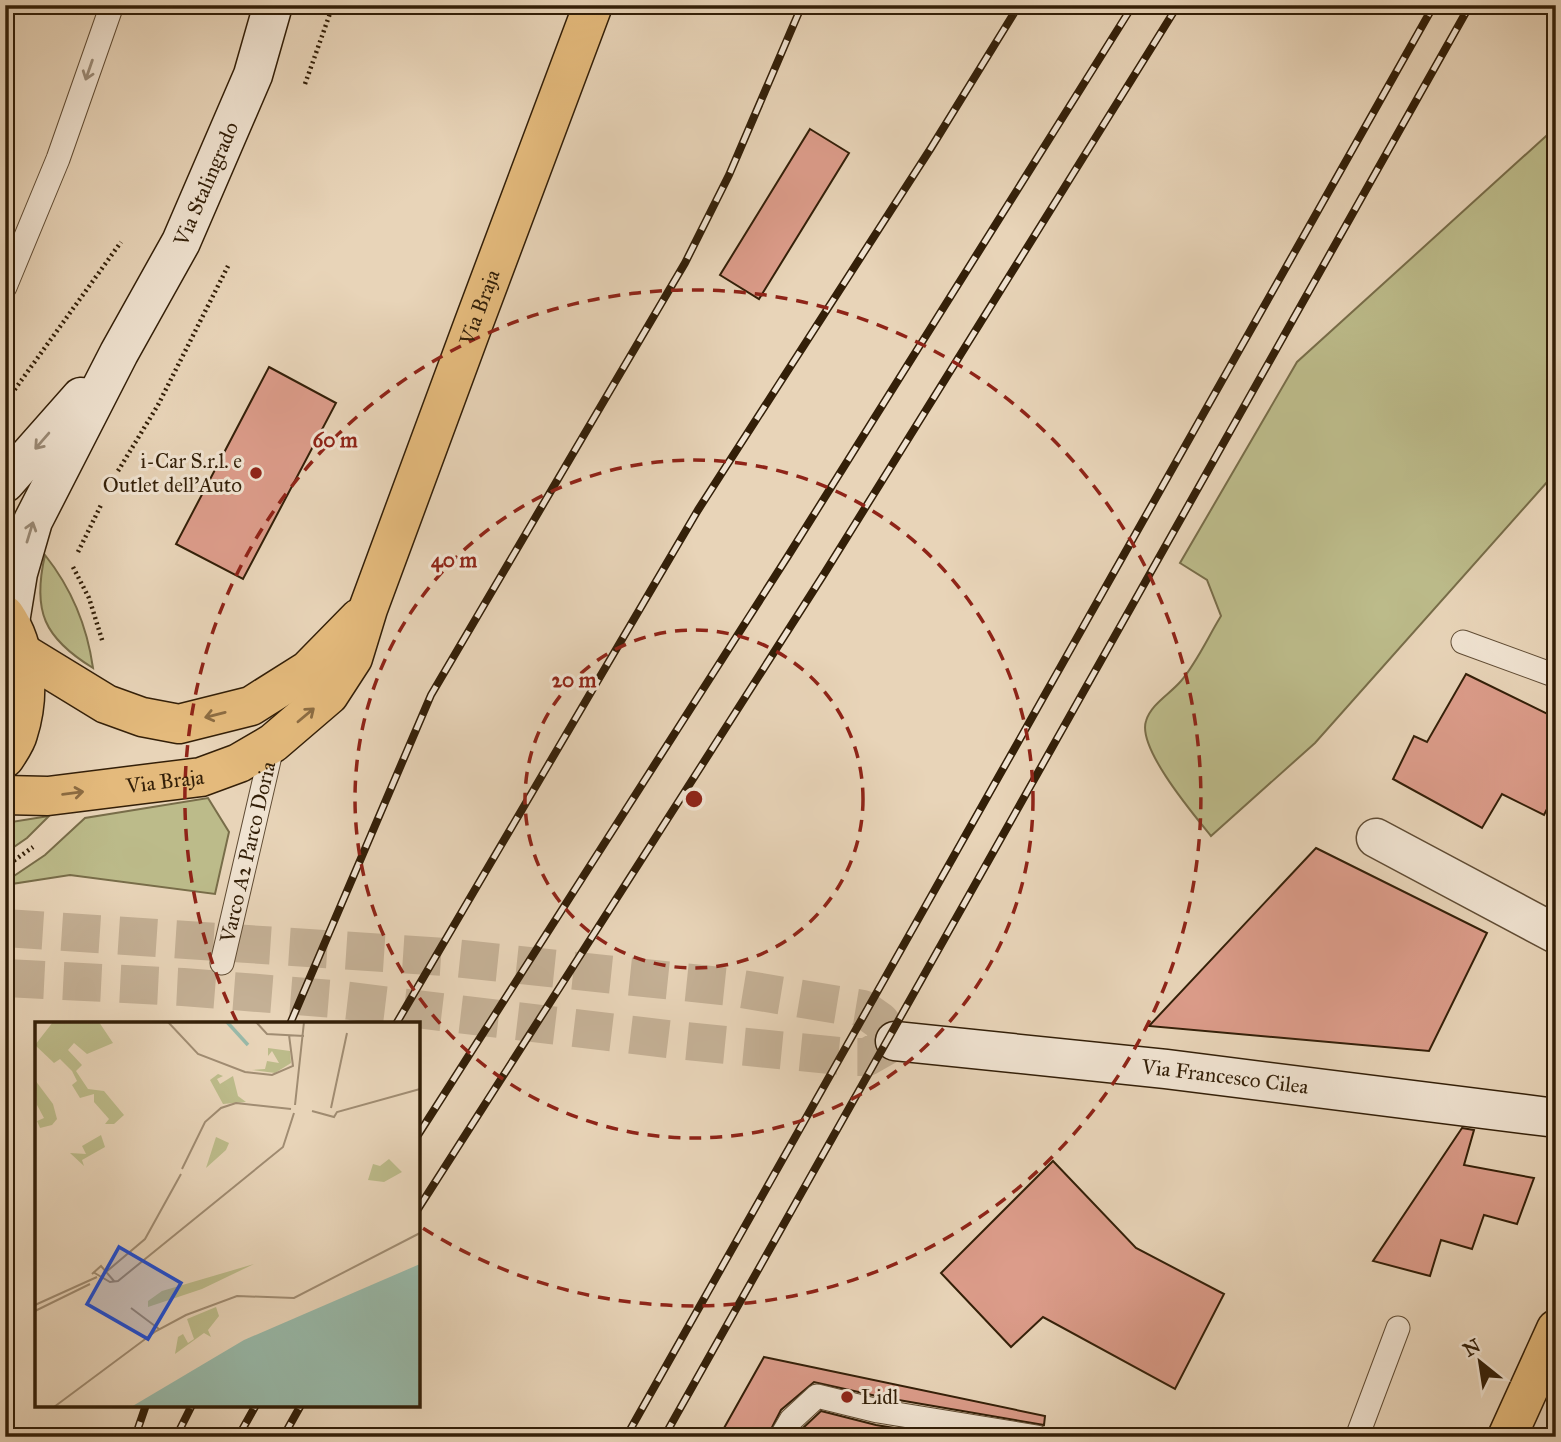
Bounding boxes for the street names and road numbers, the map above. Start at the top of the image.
street label: Via Stalingrado [167,117,244,251]
street label: Via Braja [453,266,506,349]
street label: Varco A2 Parco Doria [214,759,281,946]
street label: Via Braja [124,764,206,799]
street label: Via Francesco Cilea [1139,1053,1310,1100]

